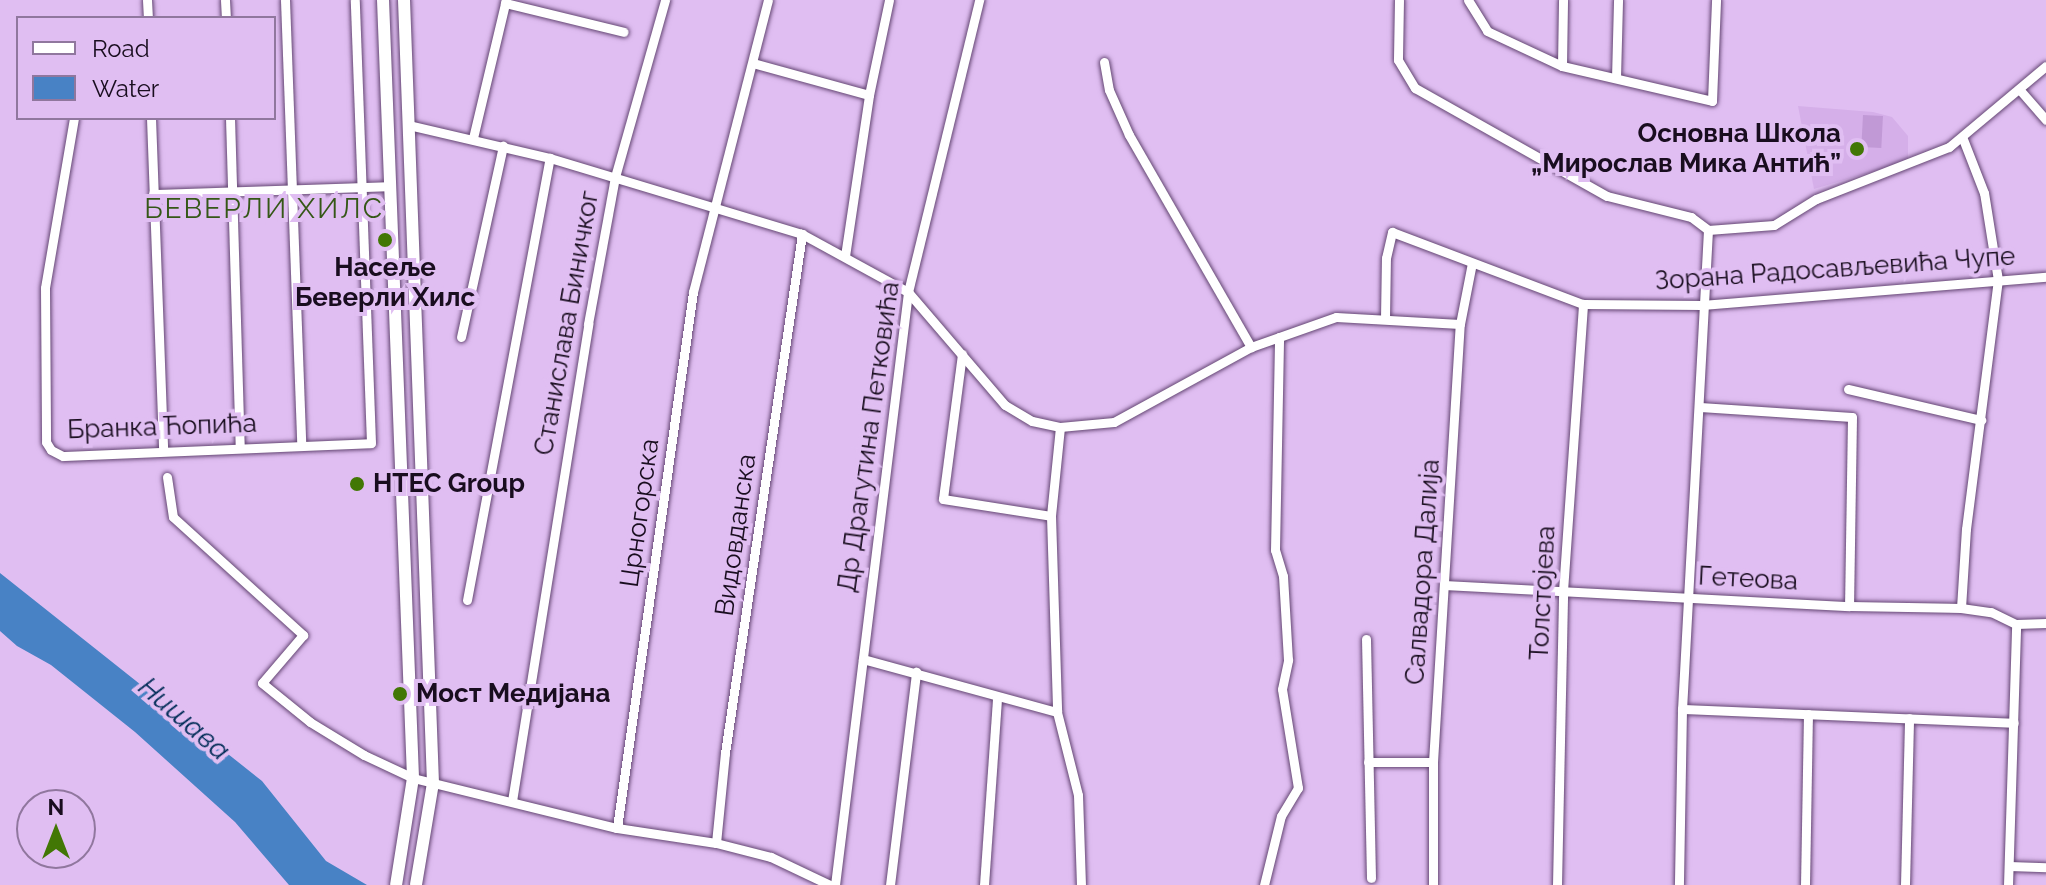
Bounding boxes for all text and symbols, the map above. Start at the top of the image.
legend [16,16,276,120]
text: Road [92,34,150,63]
text: Water [92,74,159,103]
place label: Основна Школа „Мирослав Мика Антић” [1530,118,1841,180]
marker: Основна Школа „Мирослав Мика Антић” [1848,140,1866,158]
street label: Станислава Биничког [528,188,606,458]
district label: БЕВЕРЛИ ХИЛС [144,192,384,226]
marker: Насеље Беверли Хилс [376,231,394,249]
street label: Зорана Радосављевића Чупе [1654,241,2016,297]
place label: Насеље Беверли Хилс [295,252,475,314]
street label: Др Драгутина Петковића [832,280,906,594]
street label: Бранка Ћопића [66,408,258,446]
street label: Црногорска [614,437,666,589]
street label: Видовданска [709,452,763,618]
street label: Салвадора Далија [1400,458,1446,686]
place label: HTEC Group [373,468,525,500]
marker: HTEC Group [348,475,366,493]
street label: Толстојева [1524,525,1562,661]
street label: Гетеова [1697,561,1799,597]
water label: Нишава [132,670,236,768]
place label: Мост Медијана [416,678,610,710]
marker: Мост Медијана [391,685,409,703]
north arrow [16,789,96,869]
text: N [48,794,64,820]

